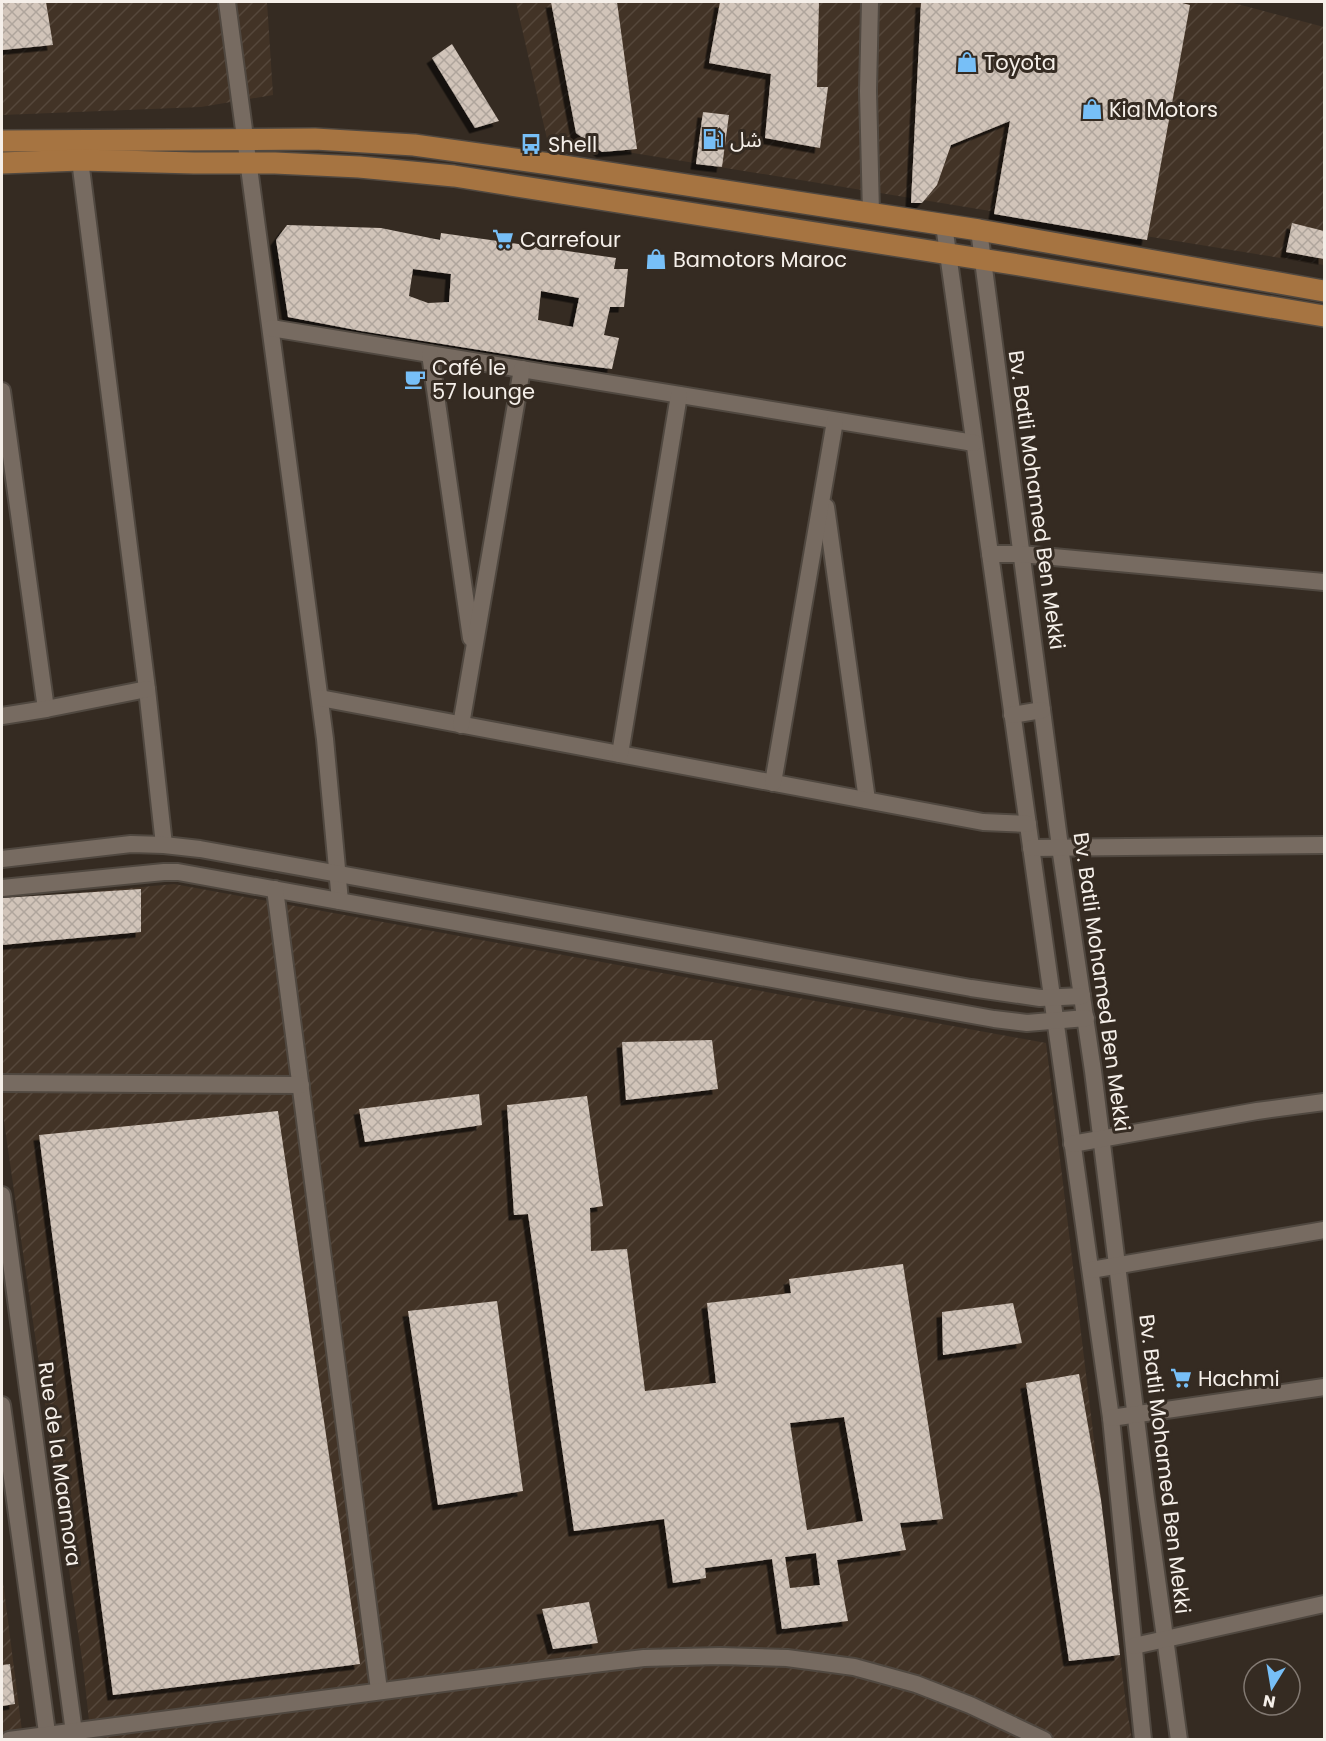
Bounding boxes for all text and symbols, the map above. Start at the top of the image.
place label: Toyota [984,48,1056,77]
shop icon: Toyota [955,50,979,74]
place label: Kia Motors [1109,95,1218,124]
shop icon: Kia Motors [1080,97,1104,121]
place label: شل [730,125,762,154]
fuel station icon: شل [701,127,725,151]
place label: Shell [548,130,597,159]
bus stop icon: Shell [519,132,543,156]
place label: Carrefour [520,225,621,254]
supermarket icon: Carrefour [491,227,515,251]
place label: Bamotors Maroc [673,245,847,274]
shop icon: Bamotors Maroc [644,247,668,271]
street label: Bv. Batli Mohamed Ben Mekki [1002,349,1072,651]
place label: Café le 57 lounge [432,353,535,406]
cafe icon: Café le 57 lounge [403,367,427,391]
street label: Bv. Batli Mohamed Ben Mekki [1067,831,1137,1133]
street label: Bv. Batli Mohamed Ben Mekki [1132,1312,1198,1616]
street label: Rue de la Maamora [31,1360,89,1568]
place label: Hachmi [1198,1364,1280,1393]
supermarket icon: Hachmi [1169,1366,1193,1390]
north arrow [1242,1657,1302,1717]
text: N [1261,1689,1277,1714]

